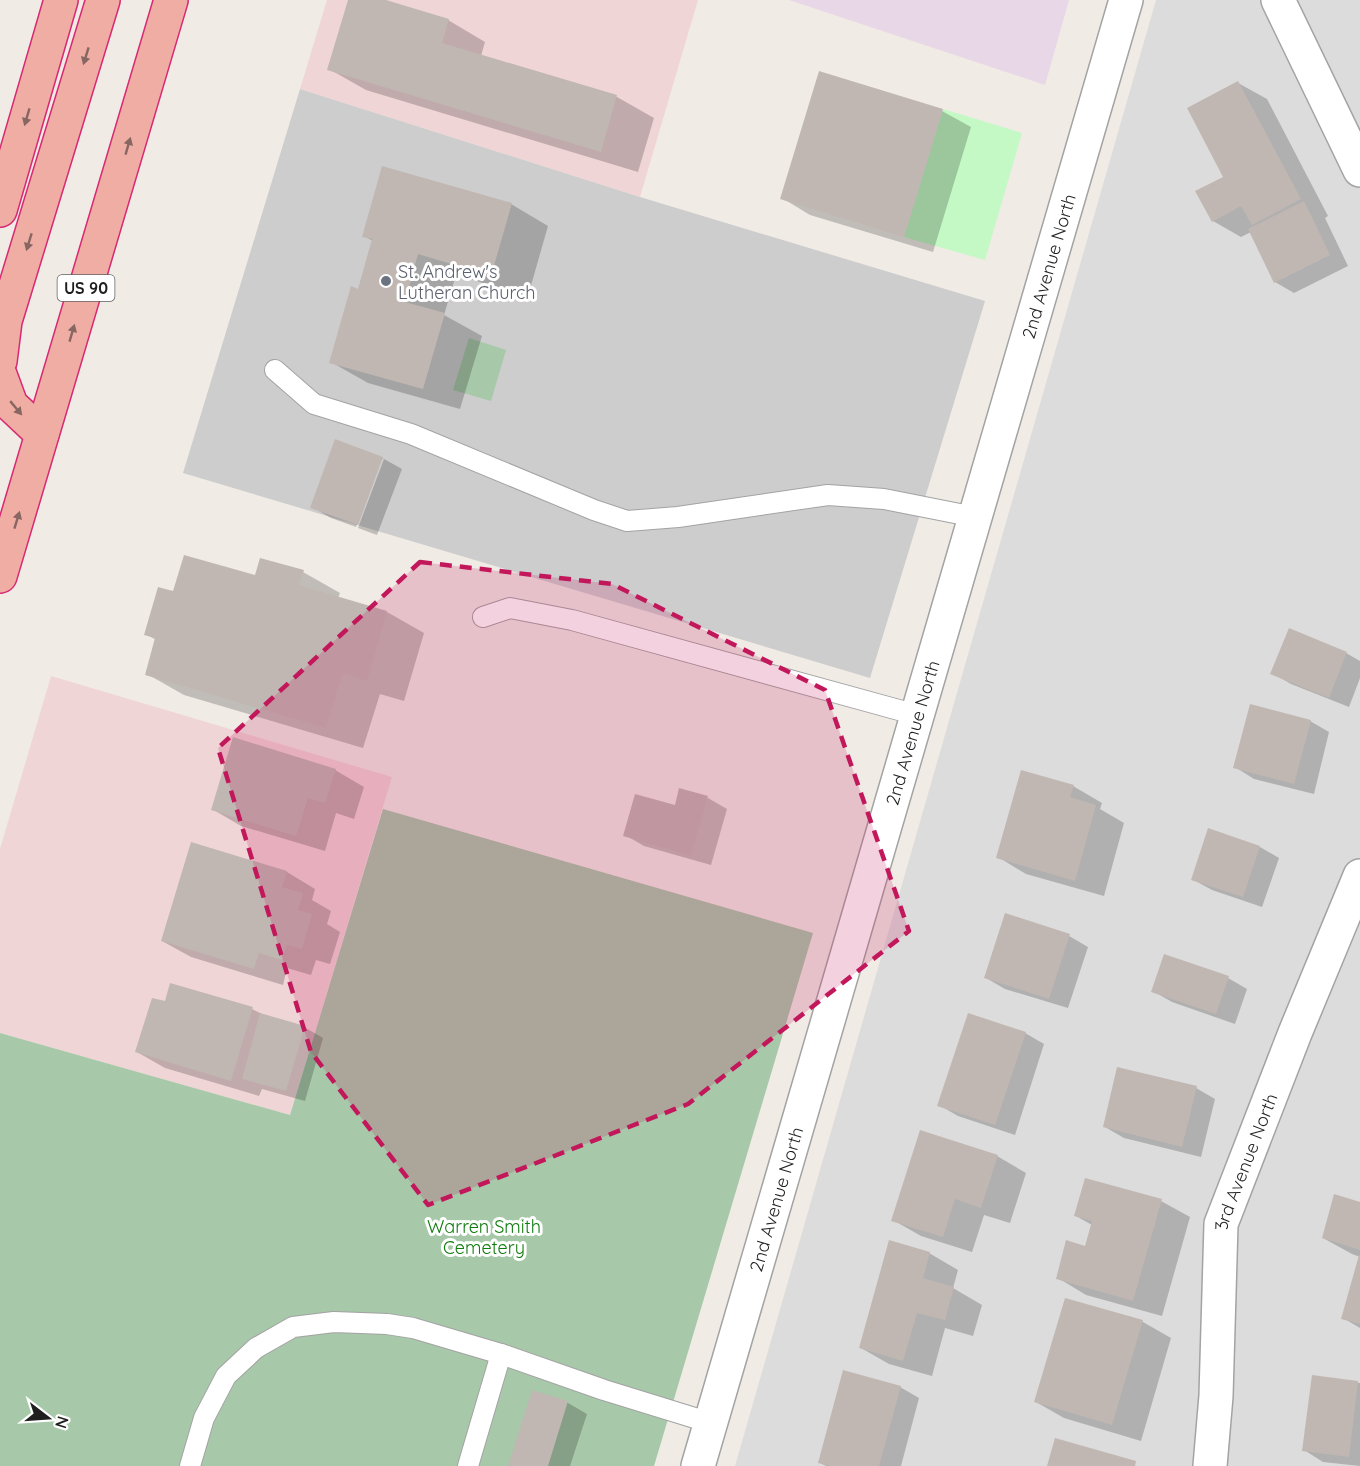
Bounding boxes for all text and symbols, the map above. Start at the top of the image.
one-way arrow [81,47,90,65]
one-way arrow [22,108,31,126]
one-way arrow [124,137,133,155]
street label: 2nd Avenue North [1016,191,1080,341]
one-way arrow [24,233,33,251]
place label: St. Andrew's Lutheran Church [398,260,536,304]
marker: St. Andrew's Lutheran Church [379,274,393,288]
road number: US 90 [58,275,115,301]
one-way arrow [68,324,77,342]
one-way arrow [9,400,22,416]
one-way arrow [13,511,22,529]
street label: 2nd Avenue North [880,657,944,808]
street label: 3rd Avenue North [1209,1090,1282,1230]
street label: 2nd Avenue North [744,1124,808,1274]
park label: Warren Smith Cemetery [427,1215,541,1259]
north arrow [18,1388,78,1448]
text: N [51,1414,74,1431]

